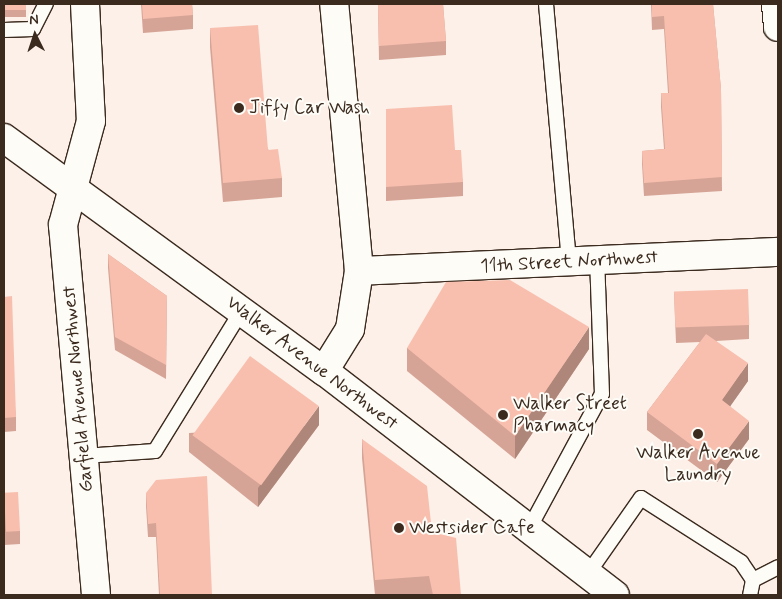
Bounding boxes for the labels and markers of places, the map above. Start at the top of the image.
place label: Jiffy Car Wash [249,97,373,119]
marker: Jiffy Car Wash [233,102,245,114]
place label: Walker Street Pharmacy [513,393,630,437]
marker: Walker Street Pharmacy [497,409,509,421]
marker: Walker Avenue Laundry [692,428,704,440]
place label: Walker Avenue Laundry [637,442,759,486]
place label: Westsider Cafe [409,517,533,539]
marker: Westsider Cafe [393,522,405,534]

